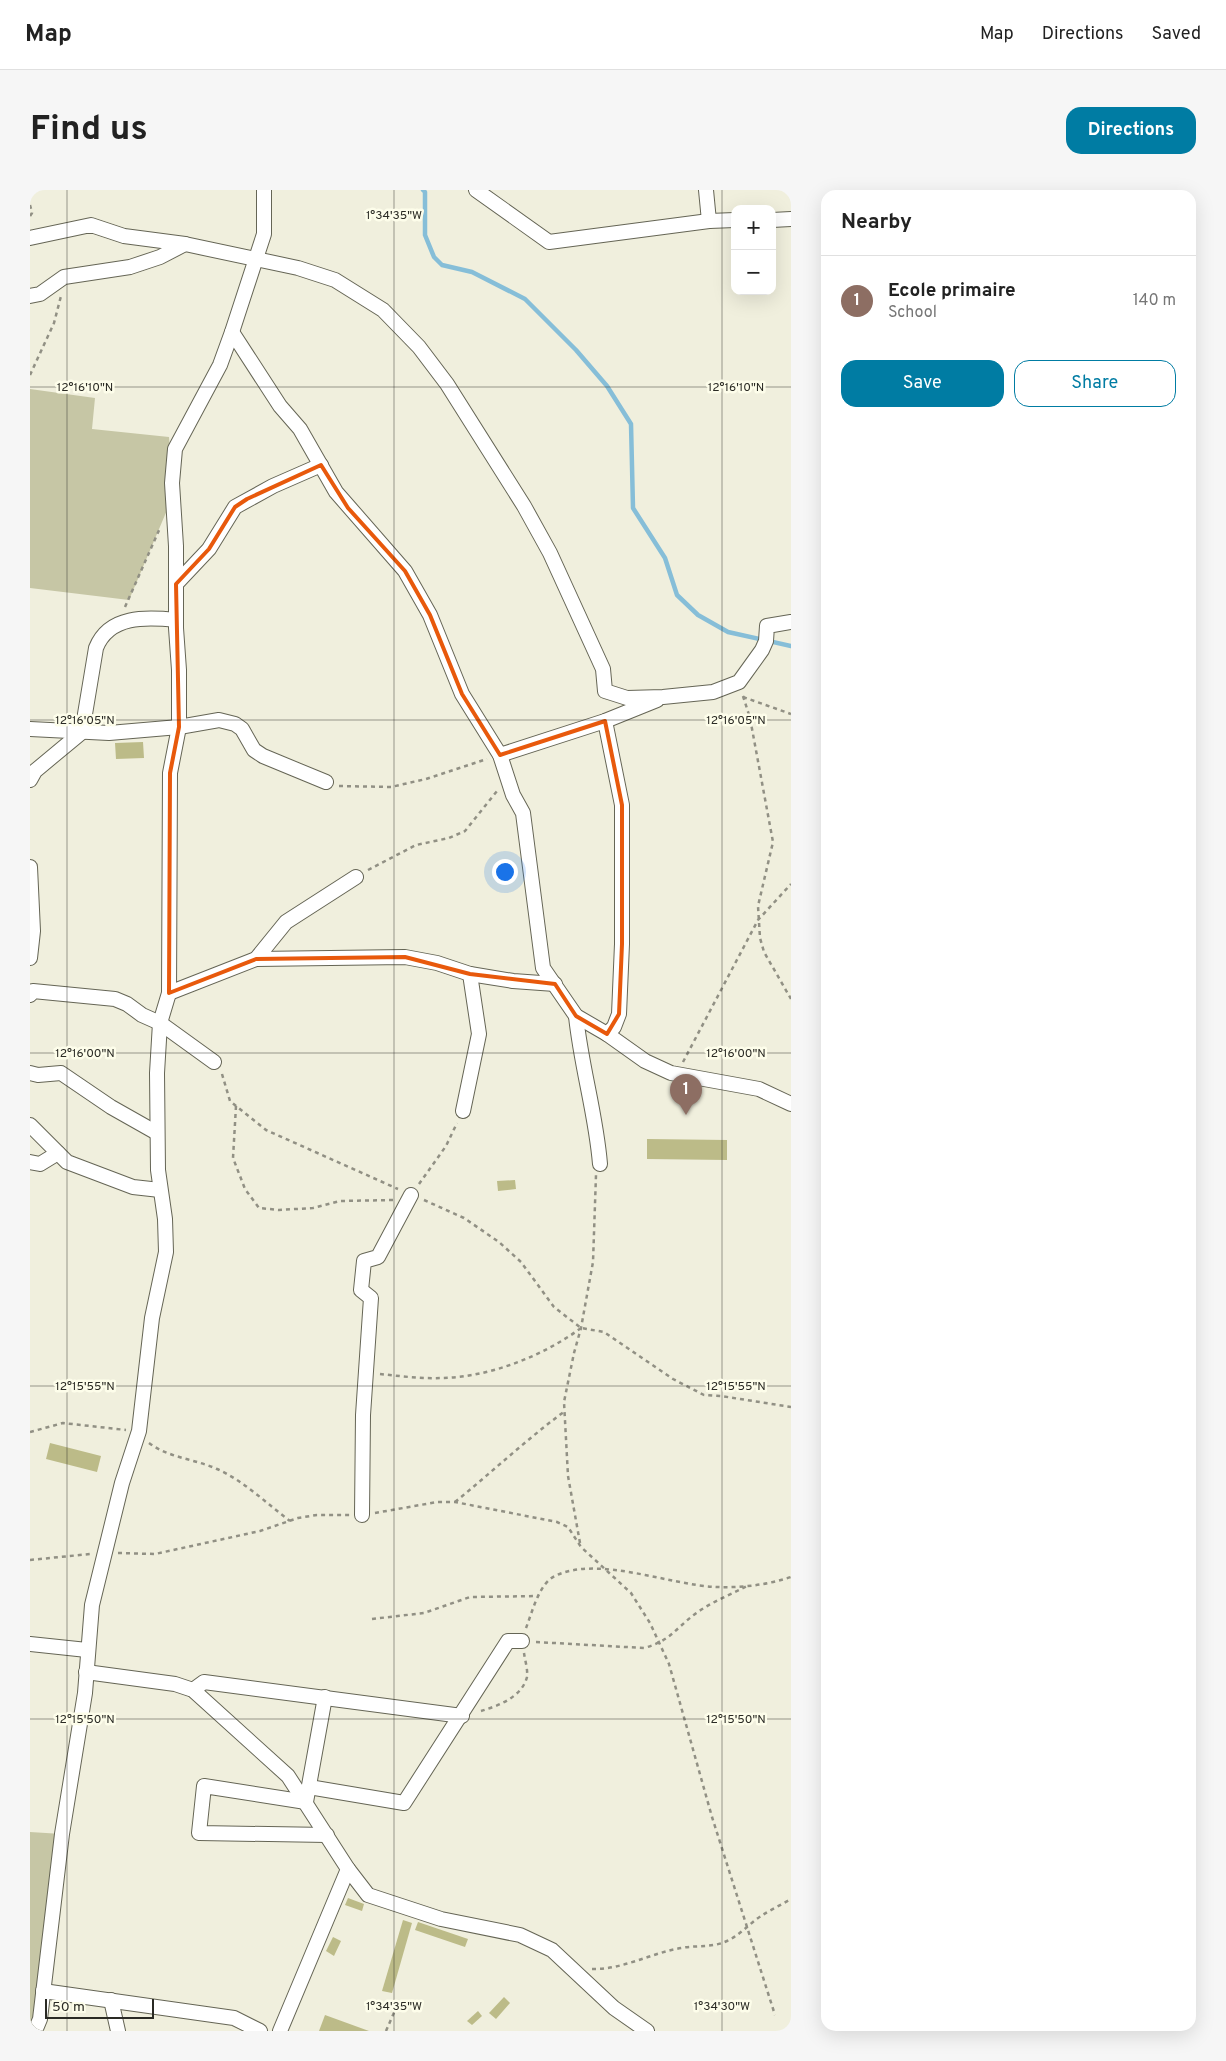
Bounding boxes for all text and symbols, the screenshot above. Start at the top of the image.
text: Map [25,20,72,50]
text: Map [980,23,1014,46]
text: Directions [1042,23,1124,46]
text: Saved [1152,23,1201,46]
button: Directions [1066,107,1196,154]
text: Find us [30,108,148,152]
map controls [731,205,776,295]
button: + [731,205,776,250]
text: 1°34'35"W [366,208,422,224]
text: Nearby [841,209,912,236]
button: − [731,250,776,295]
text: Ecole primaire [888,279,1016,303]
text: 1 [854,291,860,311]
text: 140 m [1133,291,1176,311]
text: School [888,303,937,323]
button: Save [841,360,1004,407]
button: Share [1014,360,1176,407]
text: 12°16'10"N [57,380,113,396]
text: 12°16'10"N [708,380,764,396]
text: 12°16'05"N [55,713,115,729]
text: 12°16'05"N [706,713,766,729]
your location [492,859,518,885]
text: 12°16'00"N [55,1046,115,1062]
text: 12°16'00"N [706,1046,766,1062]
pin: 1 [670,1074,702,1115]
text: 12°15'55"N [55,1379,115,1395]
text: 12°15'55"N [706,1379,766,1395]
text: 12°15'50"N [55,1712,115,1728]
text: 12°15'50"N [706,1712,766,1728]
scale bar [45,1996,154,2019]
text: 50 m [52,1999,85,2016]
text: 1°34'35"W [366,1999,422,2015]
text: 1°34'30"W [694,1999,750,2015]

